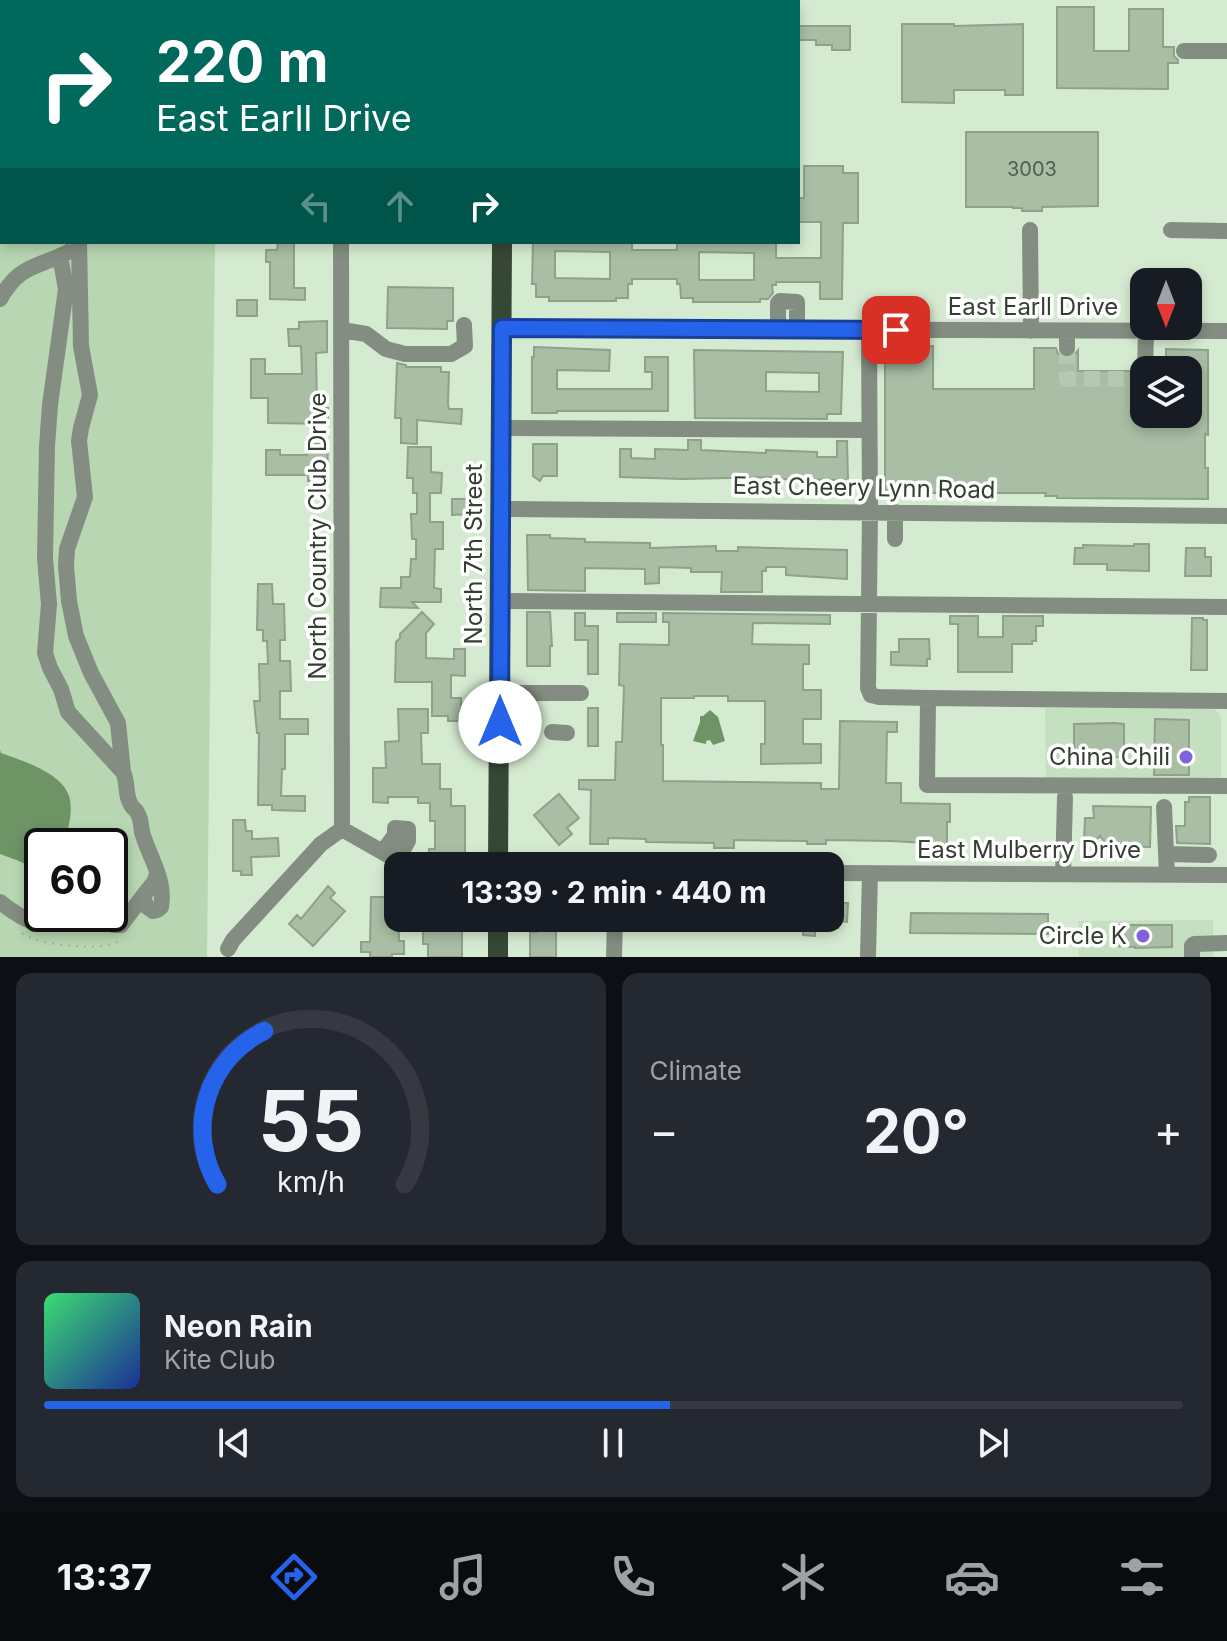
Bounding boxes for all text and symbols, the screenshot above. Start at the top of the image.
text: 220 m [156,28,329,96]
icon: right [24,32,128,136]
text: East Earll Drive [156,96,412,140]
house number: 3003 [1007,157,1057,181]
icon: left [294,184,338,228]
icon: ahead [378,184,422,228]
icon: right [462,184,506,228]
north arrow [1130,268,1202,340]
map controls [1130,268,1202,428]
street label: East Earll Drive [948,292,1118,321]
pin [862,296,930,364]
icon: arrive [874,308,918,352]
button: layers [1130,356,1202,428]
street label: North Country Club Drive [303,392,332,680]
street label: North 7th Street [459,463,488,644]
street label: East Cheery Lynn Road [732,471,996,504]
position arrow [458,680,542,764]
place label: China Chili [1049,742,1170,771]
marker: China Chili [1177,748,1195,766]
speed limit sign: 60 [24,828,128,932]
street label: East Mulberry Drive [917,835,1141,864]
text: 13:39 · 2 min · 440 m [461,874,767,910]
place label: Circle K [1039,921,1127,950]
marker: Circle K [1134,927,1152,945]
text: Climate [650,1055,742,1086]
text: 55 [258,1070,364,1171]
text: 20° [863,1095,969,1167]
text: − [650,1104,679,1158]
text: + [1154,1104,1183,1158]
text: km/h [277,1164,345,1199]
text: Neon Rain [164,1308,313,1344]
text: Kite Club [164,1344,275,1375]
icon: previous [212,1421,256,1465]
icon: pause [591,1421,635,1465]
icon: next [971,1421,1015,1465]
icon: directions [266,1549,322,1605]
icon: music [435,1549,491,1605]
icon: phone [605,1549,661,1605]
icon: climate [775,1549,831,1605]
icon: car [944,1549,1000,1605]
icon: filters [1114,1549,1170,1605]
text: 13:37 [57,1555,152,1599]

